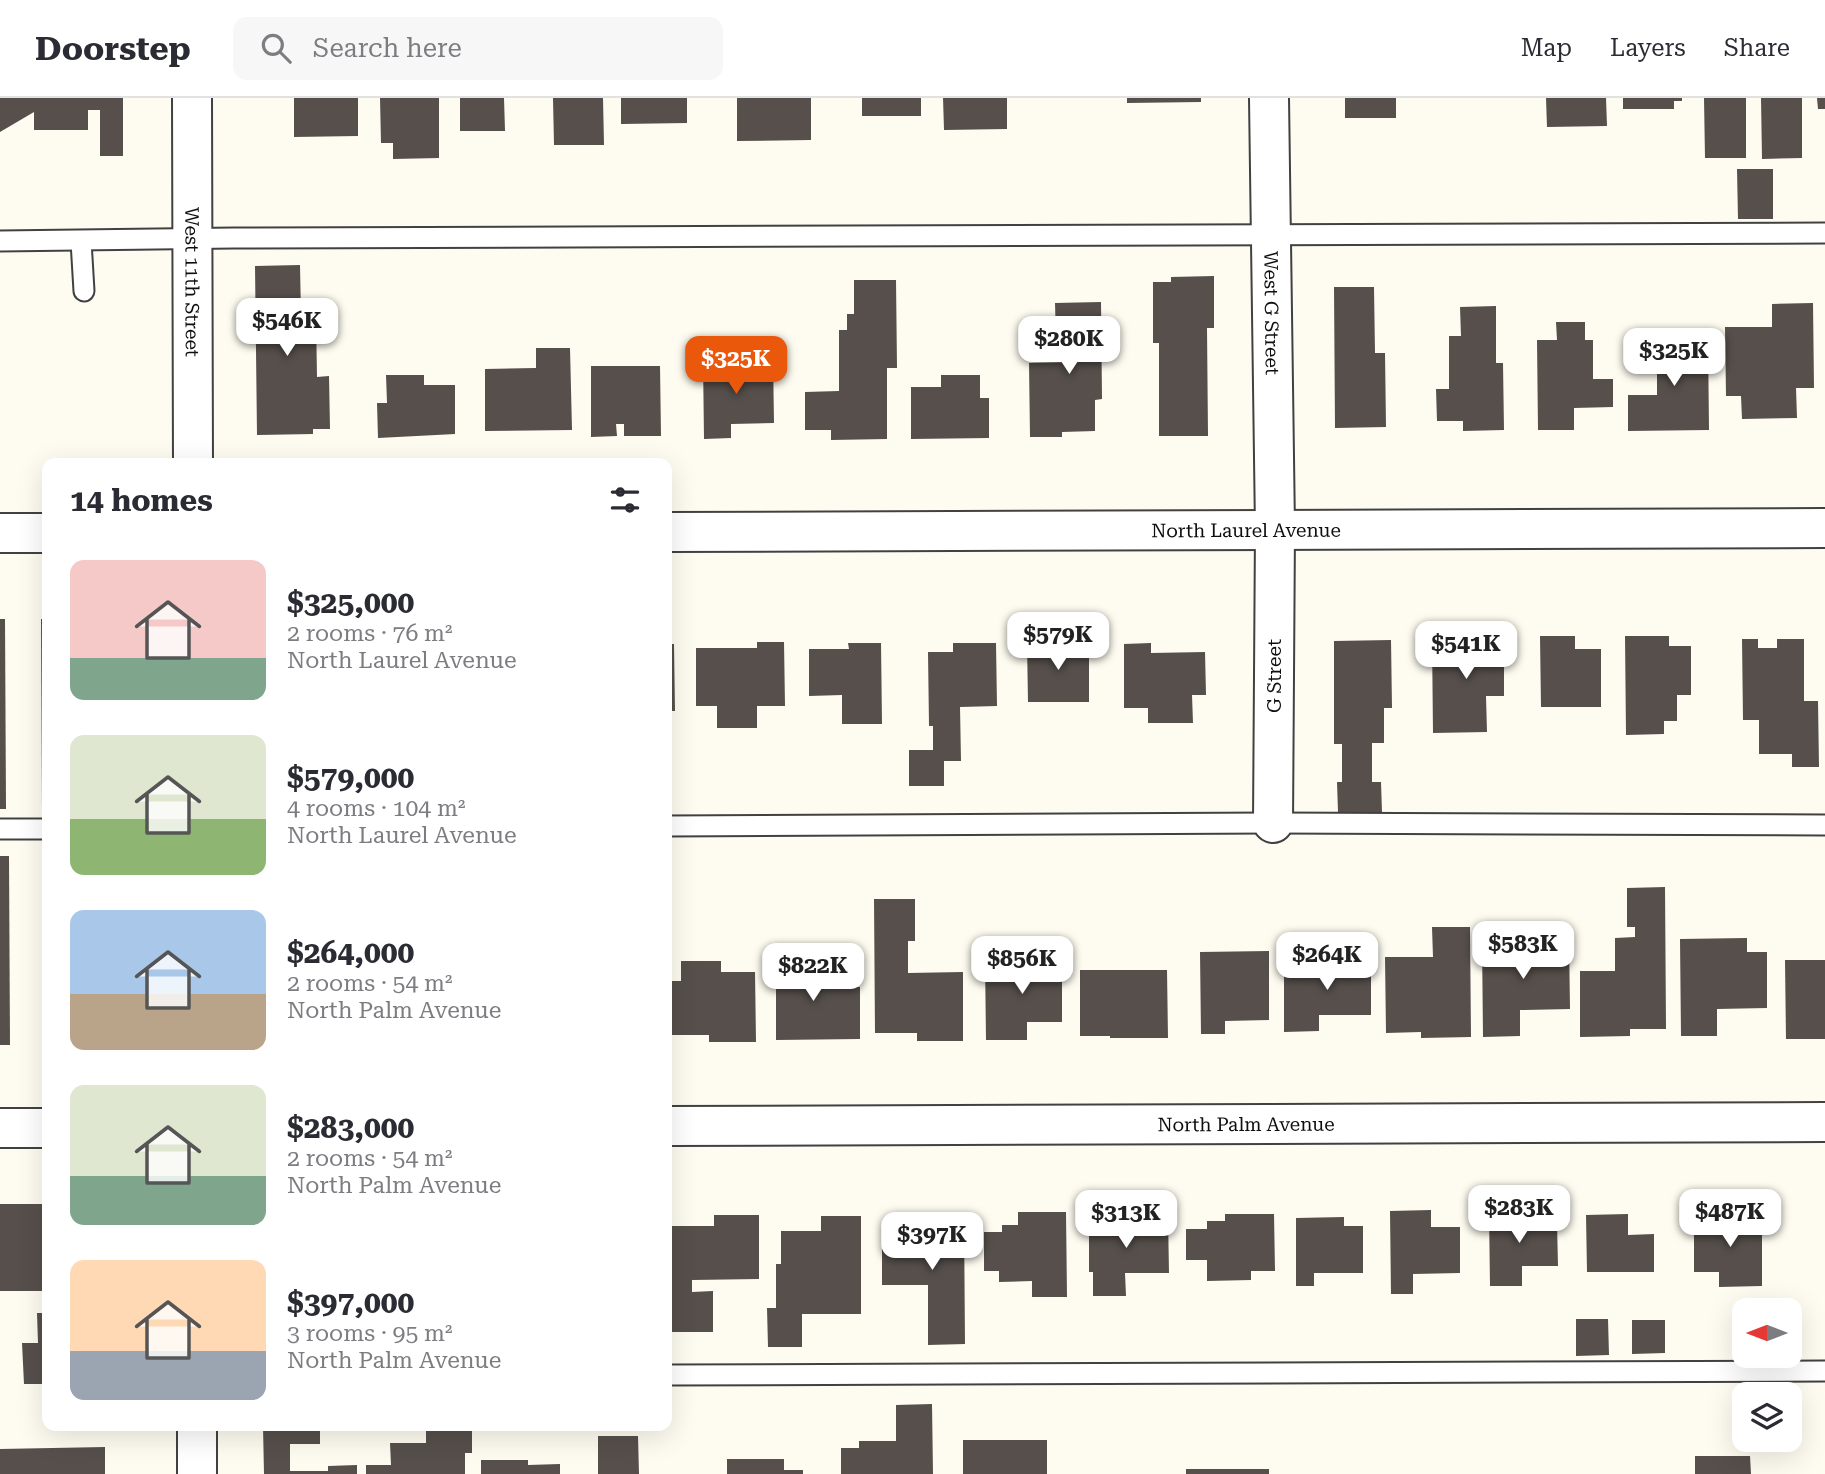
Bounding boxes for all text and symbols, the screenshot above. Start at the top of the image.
search box [233,17,723,80]
text: Doorstep [35,29,191,68]
icon: search [257,29,295,67]
text: Search here [313,33,462,63]
text: Map [1521,34,1572,62]
text: Layers [1610,34,1686,62]
text: Share [1724,34,1790,62]
street label: West 11th Street [181,207,204,357]
street label: West G Street [1260,251,1284,375]
pin: $546K [238,299,336,358]
text: $546K [252,307,322,334]
pin: $280K [1020,316,1118,376]
text: $280K [1034,325,1104,352]
pin: $325K [1625,328,1723,388]
pin: $325K [687,336,785,396]
text: $325K [1639,337,1709,364]
text: $325K [701,345,771,372]
icon: filters [606,481,644,519]
text: 14 homes [70,483,213,518]
street label: North Laurel Avenue [1151,518,1341,542]
text: $325,000 [287,585,414,620]
icon: home [126,588,210,672]
pin: $579K [1009,612,1107,672]
text: 2 rooms · 76 m² [287,620,453,647]
text: $579K [1023,621,1093,648]
pin: $541K [1417,622,1515,681]
text: $541K [1431,630,1501,657]
street label: G Street [1263,639,1286,713]
text: North Laurel Avenue [287,647,517,674]
text: $579,000 [287,760,414,795]
icon: home [126,763,210,847]
text: 4 rooms · 104 m² [287,795,465,822]
text: North Laurel Avenue [287,822,517,849]
pin: $583K [1474,922,1572,981]
text: $583K [1488,930,1558,957]
pin: $264K [1278,932,1376,992]
text: $264,000 [287,935,414,970]
pin: $856K [973,936,1071,996]
icon: home [126,938,210,1022]
text: $264K [1292,941,1362,968]
pin: $822K [764,944,862,1003]
text: $856K [987,945,1057,972]
text: $822K [778,952,848,979]
text: 2 rooms · 54 m² [287,970,453,997]
text: North Palm Avenue [287,997,501,1024]
text: $283,000 [287,1110,414,1145]
street label: North Palm Avenue [1157,1112,1335,1136]
icon: home [126,1113,210,1197]
text: 2 rooms · 54 m² [287,1145,453,1172]
text: North Palm Avenue [287,1172,501,1199]
pin: $283K [1470,1186,1568,1245]
pin: $313K [1077,1190,1175,1250]
pin: $487K [1681,1190,1779,1249]
text: $283K [1484,1194,1554,1221]
text: $487K [1695,1198,1765,1225]
text: $313K [1091,1199,1161,1226]
pin: $397K [883,1212,981,1272]
text: $397K [897,1221,967,1248]
text: $397,000 [287,1285,414,1320]
icon: home [126,1288,210,1372]
north arrow [1732,1298,1802,1368]
map controls [1732,1298,1802,1452]
text: 3 rooms · 95 m² [287,1320,453,1347]
text: North Palm Avenue [287,1347,501,1374]
button: layers [1732,1382,1802,1452]

